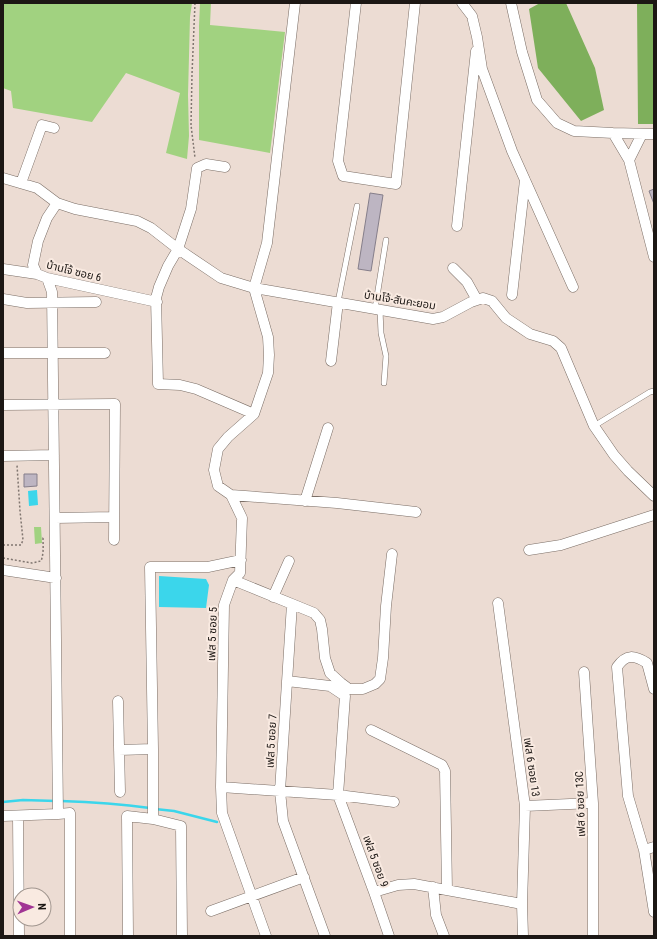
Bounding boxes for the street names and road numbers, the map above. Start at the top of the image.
street label: บ้านโจ้ ซอย 6 [45,258,103,285]
street label: บ้านโจ้-สันคะยอม [363,288,437,313]
street label: เฟส 5 ซอย 5 [205,607,220,661]
street label: เฟส 5 ซอย 7 [264,714,279,768]
street label: เฟส 6 ซอย 13 [521,737,542,798]
street label: เฟส 6 ซอย 13C [573,771,588,837]
street label: เฟส 5 ซอย 9 [360,833,391,889]

